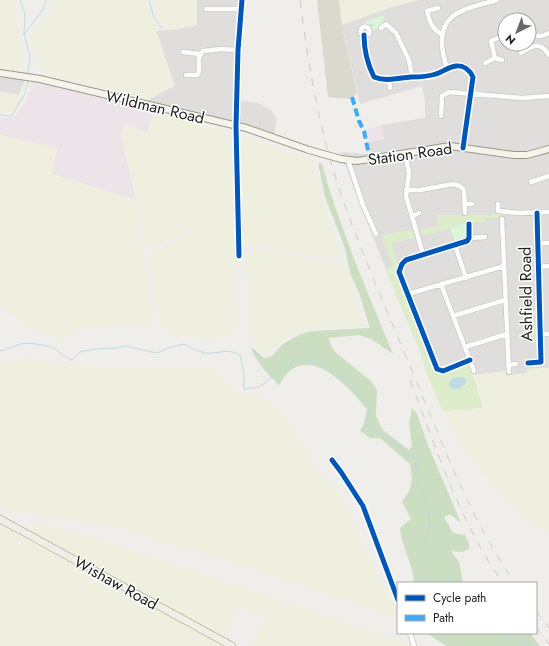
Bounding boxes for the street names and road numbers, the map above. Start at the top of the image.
street label: Wildman Road [103,84,207,130]
street label: Station Road [366,137,454,171]
street label: Ashfield Road [514,247,538,341]
street label: Wishaw Road [70,550,162,616]

